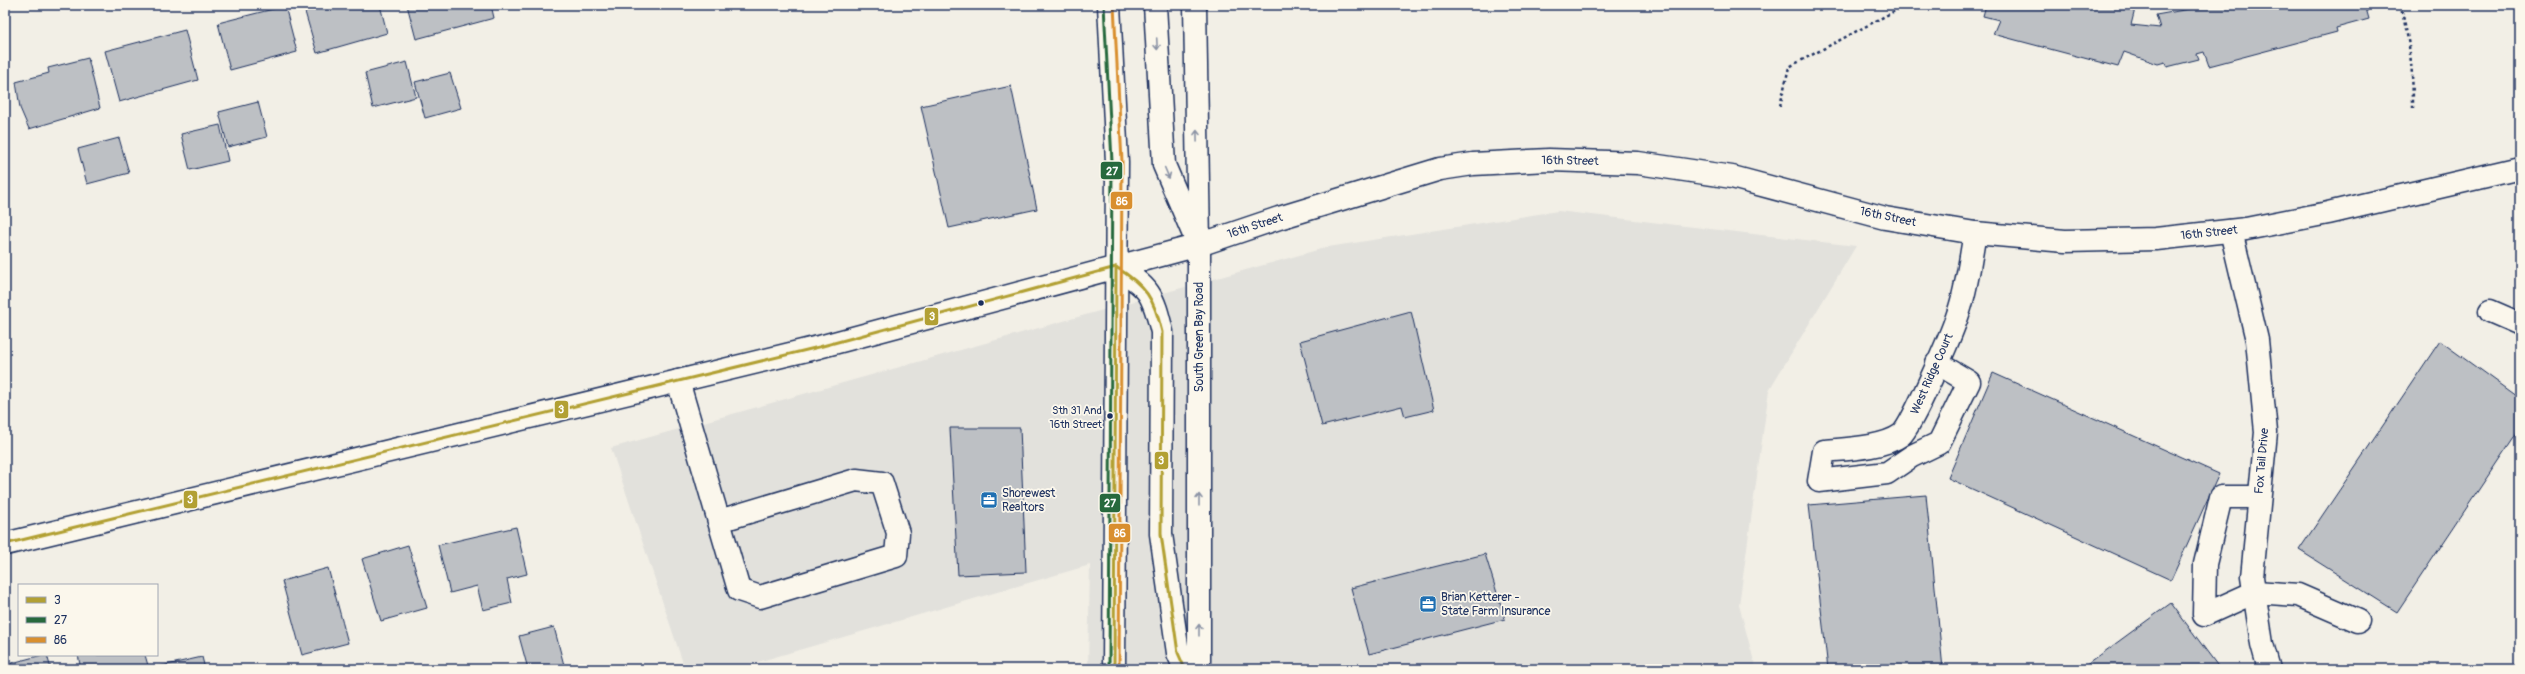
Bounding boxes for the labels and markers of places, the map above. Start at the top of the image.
unlabelled marker [976,298,986,308]
place label: Sth 31 And 16th Street [1049,404,1103,431]
marker: Sth 31 And 16th Street [1105,411,1115,421]
place label: Shorewest Realtors [1002,486,1055,515]
office icon: Shorewest Realtors [979,490,999,510]
place label: Brian Ketterer - State Farm Insurance [1441,590,1551,619]
office icon: Brian Ketterer - State Farm Insurance [1418,594,1438,614]

